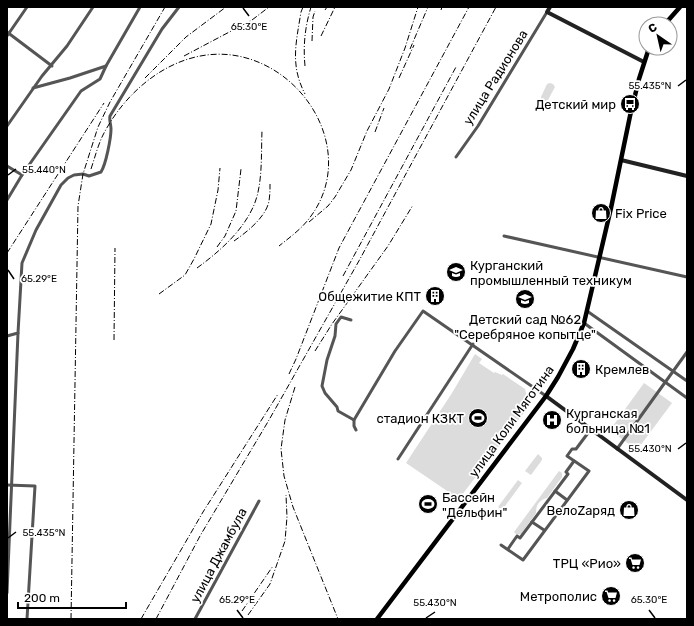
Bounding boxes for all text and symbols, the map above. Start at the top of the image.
north arrow [638,16,678,56]
text: С [646,20,660,36]
text: 65.30°E [231,21,267,33]
street label: улица Радионова [460,27,531,128]
text: 55.435°N [628,80,672,92]
bus stop icon: Детский мир [619,93,641,115]
place label: Детский мир [535,97,616,112]
text: 55.440°N [22,164,66,176]
shop icon: Fix Price [590,202,612,224]
place label: Fix Price [615,206,667,221]
place label: Курганский промышленный техникум [470,258,632,288]
school or university icon: Курганский промышленный техникум [445,261,467,283]
text: 65.29°E [21,273,57,285]
building icon: Общежитие КПТ [424,285,446,307]
school or university icon: Детский сад №62 "Серебряное копытце" [514,288,536,310]
place label: Общежитие КПТ [318,289,421,304]
place label: Детский сад №62 "Серебряное копытце" [454,312,596,342]
building icon: Кремлев [570,358,592,380]
street label: улица Коли Мяготина [466,362,557,480]
place label: Кремлев [595,362,649,377]
place label: Курганская больница №1 [566,406,650,436]
sports icon: стадион КЗКТ [467,407,489,429]
hospital icon: Курганская больница №1 [541,409,563,431]
place label: стадион КЗКТ [376,411,464,426]
text: 55.430°N [628,443,672,455]
place label: Бассейн "Дельфин" [442,490,507,520]
sports icon: Бассейн "Дельфин" [417,493,439,515]
shop icon: ВелоZаряд [618,499,640,521]
place label: ВелоZаряд [546,503,615,518]
street label: улица Джамбула [187,505,250,605]
text: 55.435°N [22,527,66,539]
supermarket icon: ТРЦ «Рио» [624,552,646,574]
place label: ТРЦ «Рио» [553,556,621,571]
scale bar [18,584,126,610]
supermarket icon: Метрополис [600,585,622,607]
place label: Метрополис [520,589,597,604]
text: 200 m [24,591,60,605]
text: 65.29°E [219,594,255,606]
text: 65.30°E [631,594,667,606]
text: 55.430°N [413,597,457,609]

